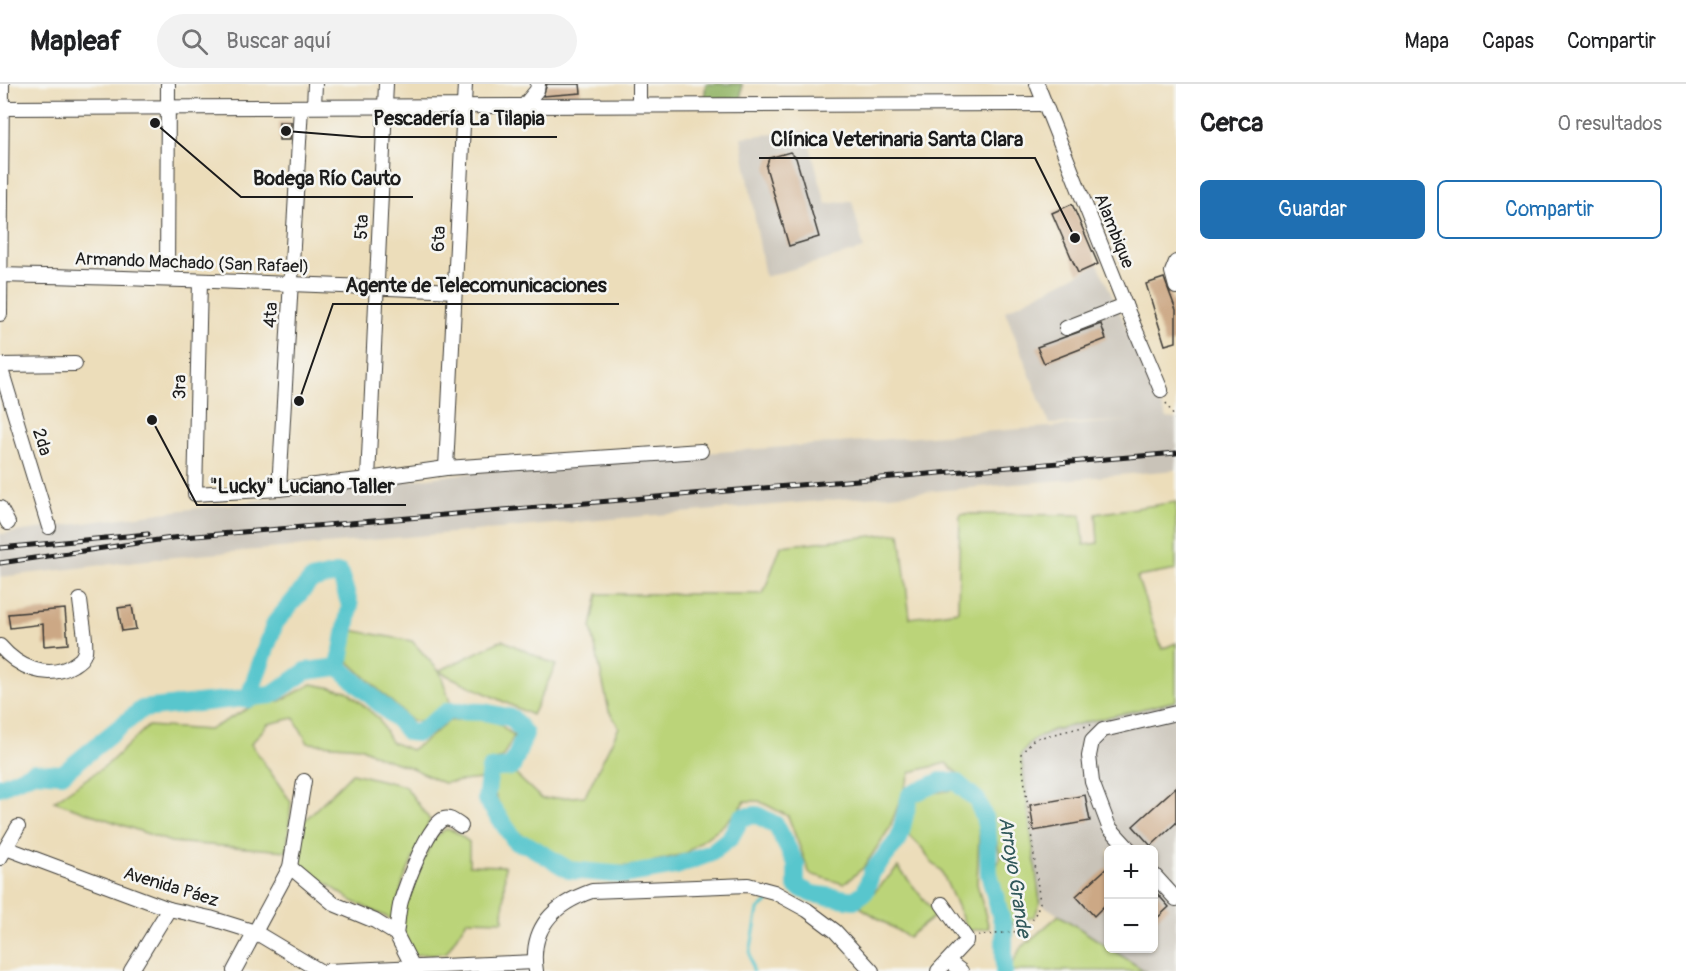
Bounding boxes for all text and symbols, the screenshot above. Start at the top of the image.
search box [157,14,577,68]
text: Mapleaf [30,24,121,59]
icon: search [178,25,211,58]
text: Buscar aquí [226,27,331,55]
text: Mapa [1405,28,1449,55]
text: Capas [1482,28,1534,55]
text: Compartir [1567,28,1656,55]
callout: Pescadería La Tilapia [361,99,557,137]
text: Pescadería La Tilapia [373,106,545,131]
text: Cerca [1200,107,1263,139]
text: 0 resultados [1558,111,1662,136]
callout: Clínica Veterinaria Santa Clara [759,120,1035,158]
text: Clínica Veterinaria Santa Clara [771,127,1023,152]
callout: Bodega Río Cauto [241,159,413,197]
text: Bodega Río Cauto [253,166,401,191]
button: Guardar [1200,180,1425,239]
button: Compartir [1437,180,1662,239]
street label: Alambique [1089,190,1139,272]
street label: 5ta [350,214,374,240]
street label: 6ta [427,225,451,253]
street label: Armando Machado (San Rafael) [74,247,310,279]
callout: Agente de Telecomunicaciones [333,266,619,304]
text: Agente de Telecomunicaciones [345,273,607,298]
street label: 4ta [259,301,283,329]
street label: 3ra [168,374,192,400]
street label: 2da [27,426,57,458]
callout: "Lucky" Luciano Taller [197,467,406,505]
text: "Lucky" Luciano Taller [209,474,395,499]
water label: Arroyo Grande [993,815,1037,941]
map controls [1104,845,1158,953]
button: + [1104,845,1158,899]
street label: Avenida Páez [121,862,221,912]
button: − [1104,899,1158,953]

